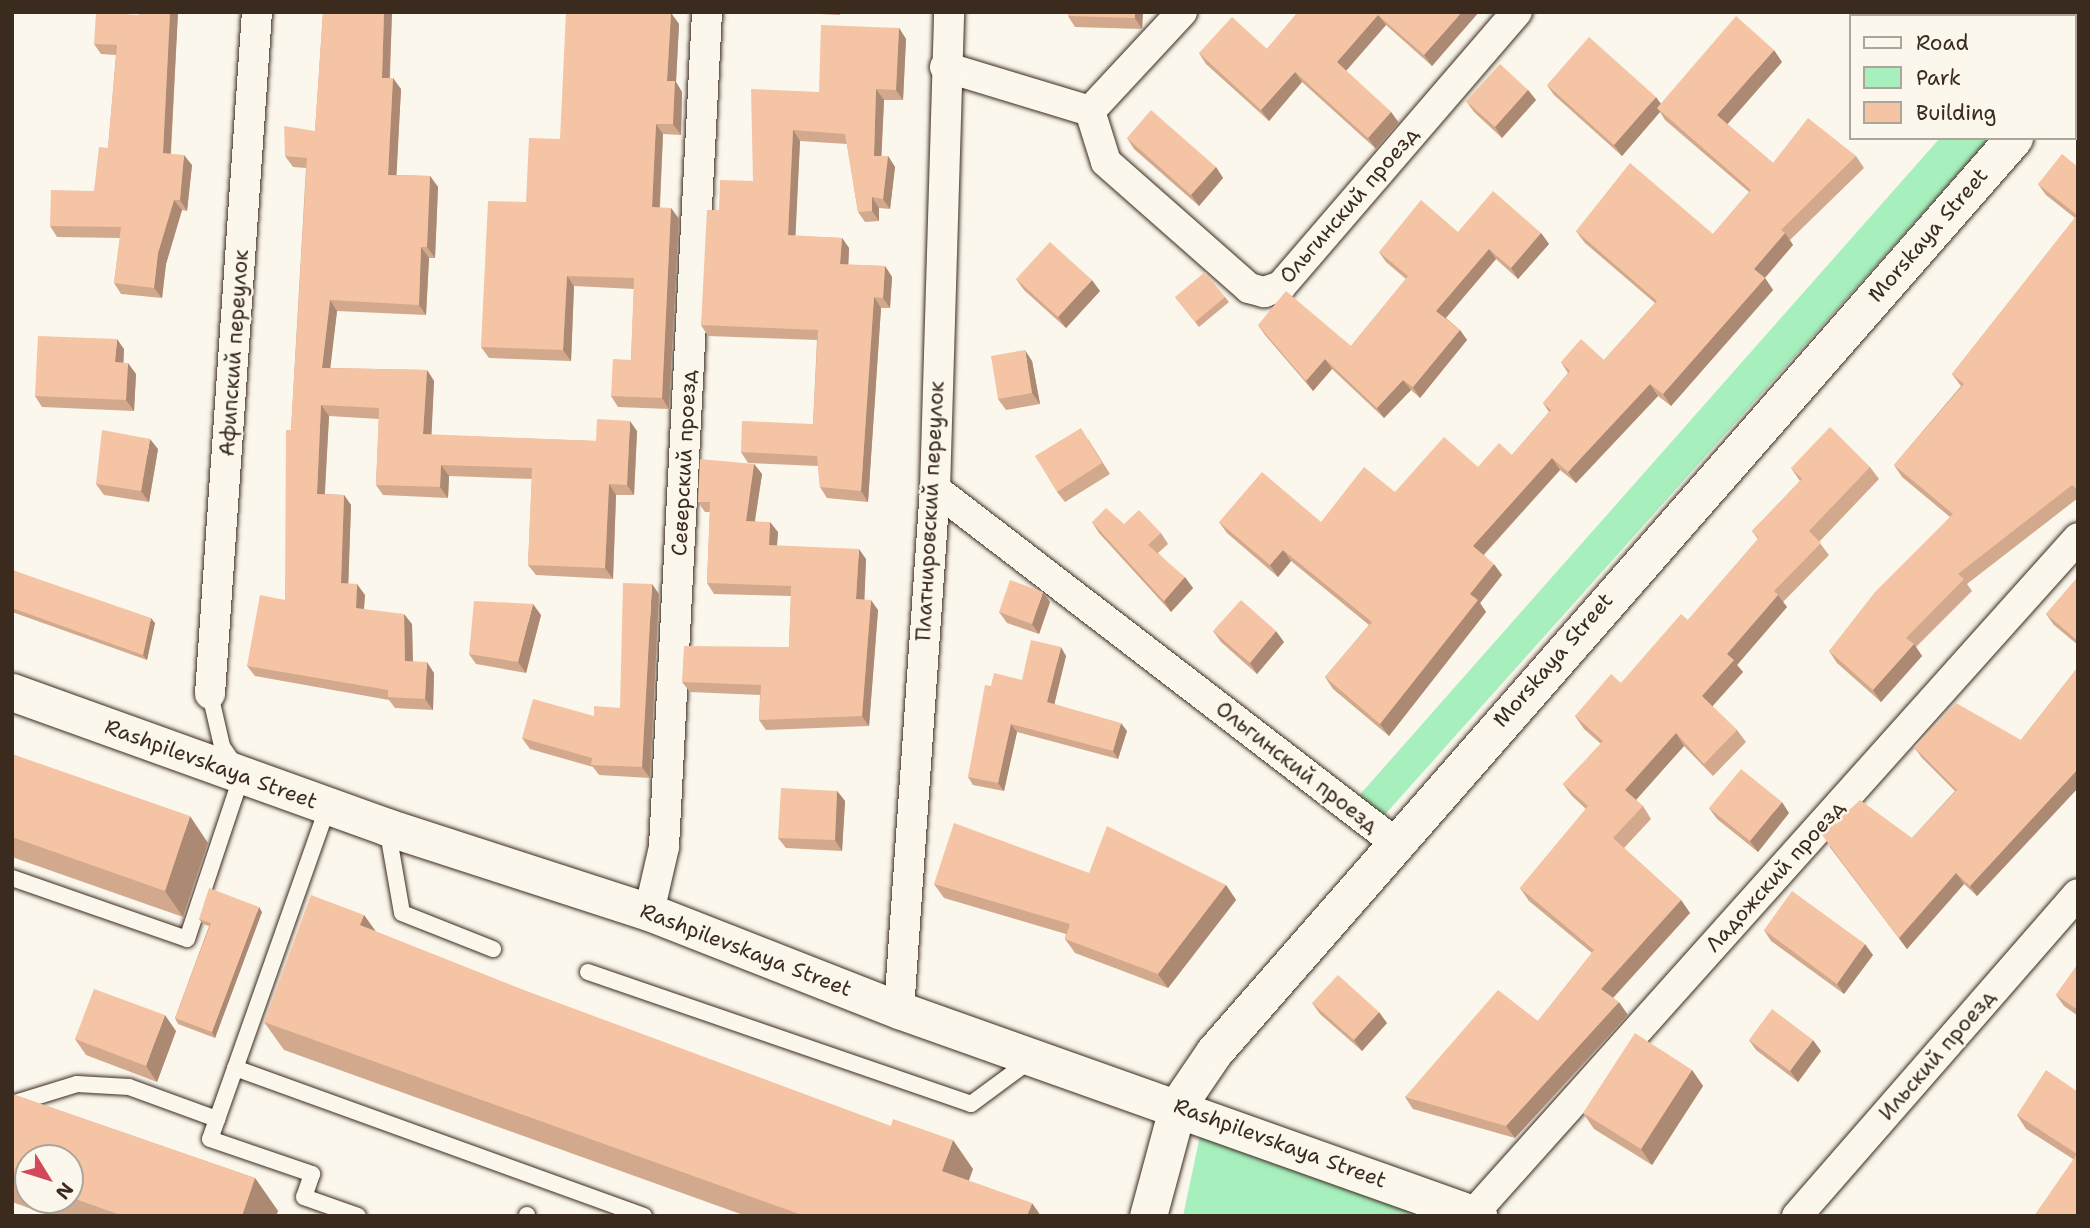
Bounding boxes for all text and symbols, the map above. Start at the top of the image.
legend [1848,14,2076,140]
text: Road [1916,29,1969,57]
text: Park [1916,64,1961,92]
text: Building [1916,99,1996,127]
street label: Ольгинский проезд [1274,122,1424,288]
street label: Morskaya Street [1863,163,1993,307]
street label: Афипский переулок [214,249,254,457]
street label: Северский проезд [667,369,701,557]
street label: Платнировский переулок [911,380,949,642]
street label: Morskaya Street [1488,588,1618,732]
street label: Ольгинский проезд [1211,696,1383,838]
street label: Rashpilevskaya Street [101,714,321,814]
street label: Ладожский проезд [1700,795,1850,957]
street label: Rashpilevskaya Street [637,898,855,1002]
street label: Ильский проезд [1873,985,2001,1125]
street label: Rashpilevskaya Street [1170,1093,1390,1193]
north arrow [14,1144,84,1214]
text: N [50,1177,79,1205]

